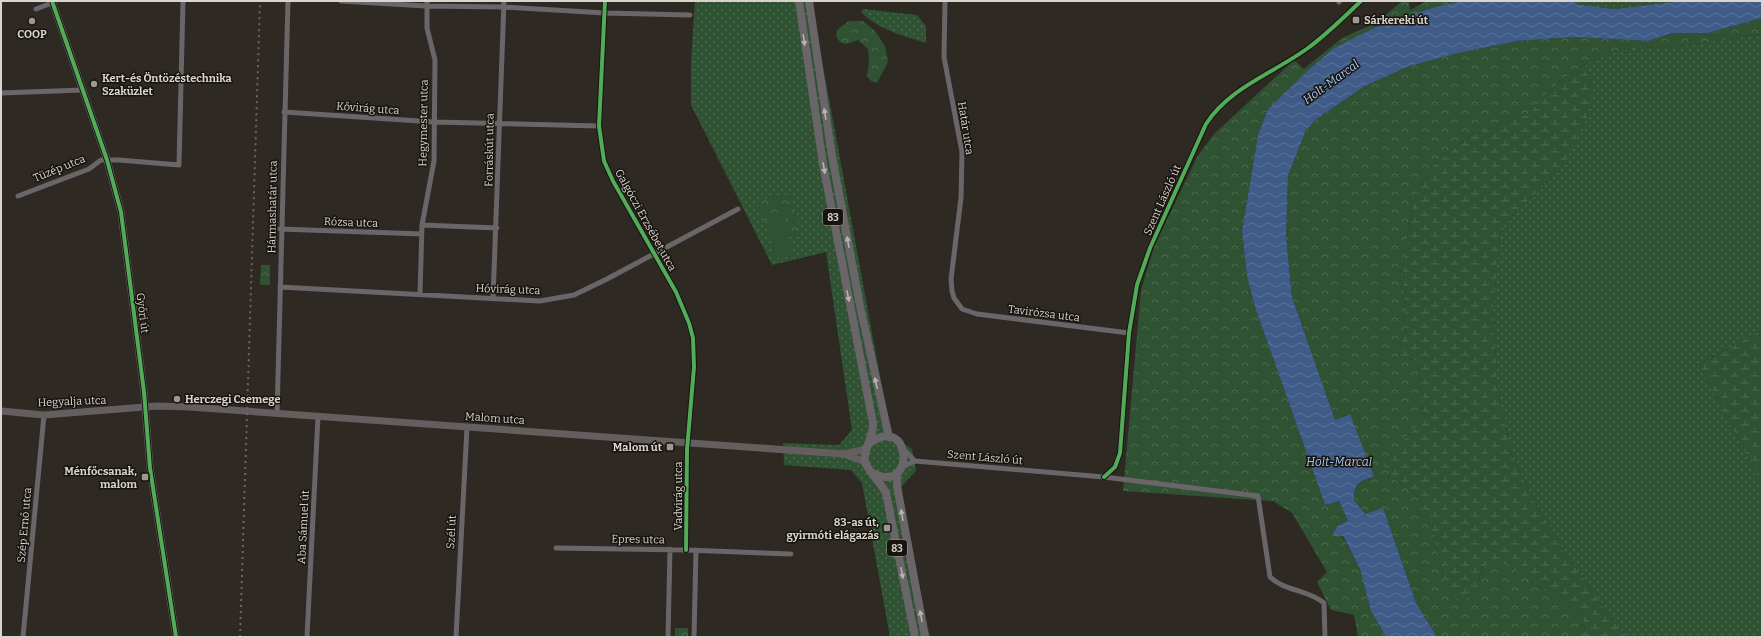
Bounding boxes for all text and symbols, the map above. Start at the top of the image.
place label: Sárkereki út [1364,14,1429,27]
marker: Sárkereki út [1351,15,1361,25]
marker: COOP [27,16,37,26]
place label: COOP [17,28,47,41]
one-way arrow [801,34,807,46]
water label: Holt-Marcal [1300,57,1362,107]
place label: Kert-és Öntözéstechnika Szaküzlet [102,72,233,98]
marker: Kert-és Öntözéstechnika Szaküzlet [89,79,99,89]
street label: Hegymester utca [416,79,431,167]
street label: Kővirág utca [336,100,400,117]
street label: Határ utca [955,101,976,156]
one-way arrow [822,108,828,120]
street label: Forráskút utca [482,113,497,187]
street label: Tüzép utca [31,152,87,185]
street label: Hármashatár utca [265,160,280,254]
one-way arrow [821,162,827,174]
street label: Szent László út [1141,163,1184,238]
street label: Galgóczi Erzsébet utca [612,167,679,274]
road number: 83 [823,209,843,225]
street label: Rózsa utca [324,215,378,230]
one-way arrow [845,236,851,248]
street label: Hóvirág utca [475,282,541,297]
one-way arrow [845,290,851,302]
street label: Győri út [134,292,151,334]
street label: Tavirózsa utca [1007,303,1081,324]
one-way arrow [873,377,879,389]
place label: Herczegi Csemege [185,393,281,406]
street label: Hegyalja utca [37,394,107,409]
marker: Herczegi Csemege [172,394,182,404]
street label: Malom utca [465,410,525,427]
place label: Malom út [613,441,663,454]
marker: Malom út [665,442,675,452]
street label: Szent László út [947,448,1023,467]
water label: Holt-Marcal [1306,455,1372,469]
street label: Vadvirág utca [672,461,685,531]
place label: Ménfőcsanak, malom [64,465,137,491]
marker: Ménfőcsanak, malom [140,472,150,482]
street label: Szép Ernő utca [15,487,34,563]
street label: Aba Sámuel út [295,490,312,564]
one-way arrow [899,509,905,522]
street label: Szél út [444,515,459,549]
place label: 83-as út, gyirmóti elágazás [786,516,880,542]
marker: 83-as út, gyirmóti elágazás [882,523,892,533]
street label: Epres utca [611,533,665,546]
road number: 83 [887,540,907,556]
one-way arrow [900,567,906,579]
one-way arrow [918,610,924,622]

